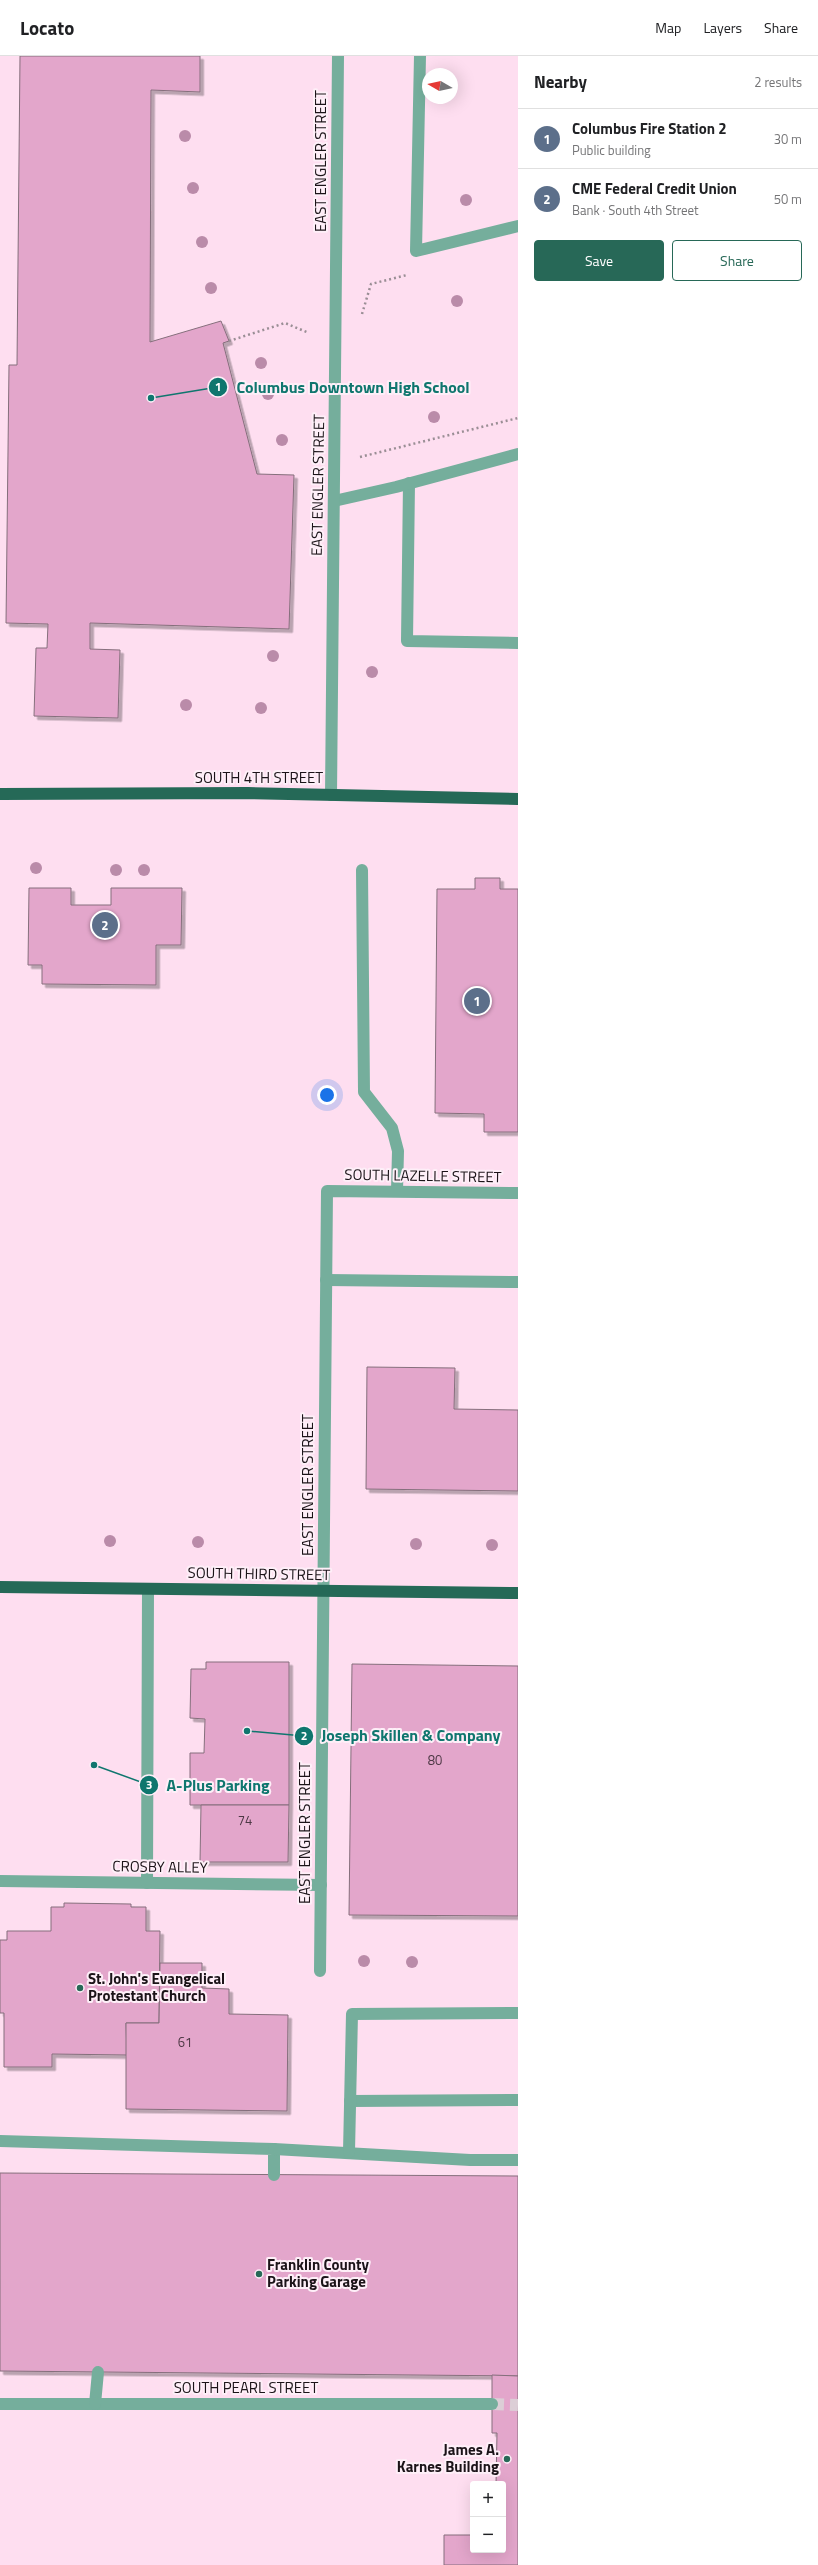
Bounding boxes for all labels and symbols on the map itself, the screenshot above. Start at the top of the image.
north arrow [422,68,458,104]
street label: EAST ENGLER STREET [309,90,332,232]
callout: Columbus Downtown High School [208,373,478,401]
text: Columbus Downtown High School [236,375,470,399]
text: 1 [215,377,221,396]
street label: EAST ENGLER STREET [305,414,330,556]
street label: SOUTH 4TH STREET [195,766,323,789]
pin: 2 [92,910,118,940]
pin: 1 [464,986,490,1016]
your location [317,1085,337,1105]
street label: SOUTH LAZELLE STREET [344,1163,502,1188]
street label: EAST ENGLER STREET [296,1414,319,1556]
street label: SOUTH THIRD STREET [187,1561,331,1586]
callout: Joseph Skillen & Company [294,1722,509,1750]
text: Joseph Skillen & Company [321,1723,501,1747]
text: 2 [301,1726,307,1745]
house number: 80 [428,1750,442,1770]
street label: EAST ENGLER STREET [293,1762,316,1904]
callout: A-Plus Parking [139,1771,278,1799]
text: A-Plus Parking [166,1773,270,1797]
text: 3 [146,1775,152,1794]
house number: 74 [238,1810,252,1830]
street label: CROSBY ALLEY [112,1854,208,1879]
place label: St. John's Evangelical Protestant Church [88,1967,225,2007]
marker: St. John's Evangelical Protestant Church [75,1983,85,1993]
house number: 61 [178,2032,192,2052]
place label: Franklin County Parking Garage [267,2253,370,2293]
marker: Franklin County Parking Garage [254,2269,264,2279]
street label: SOUTH PEARL STREET [174,2376,318,2399]
place label: James A. Karnes Building [397,2438,499,2478]
marker: James A. Karnes Building [502,2454,512,2464]

